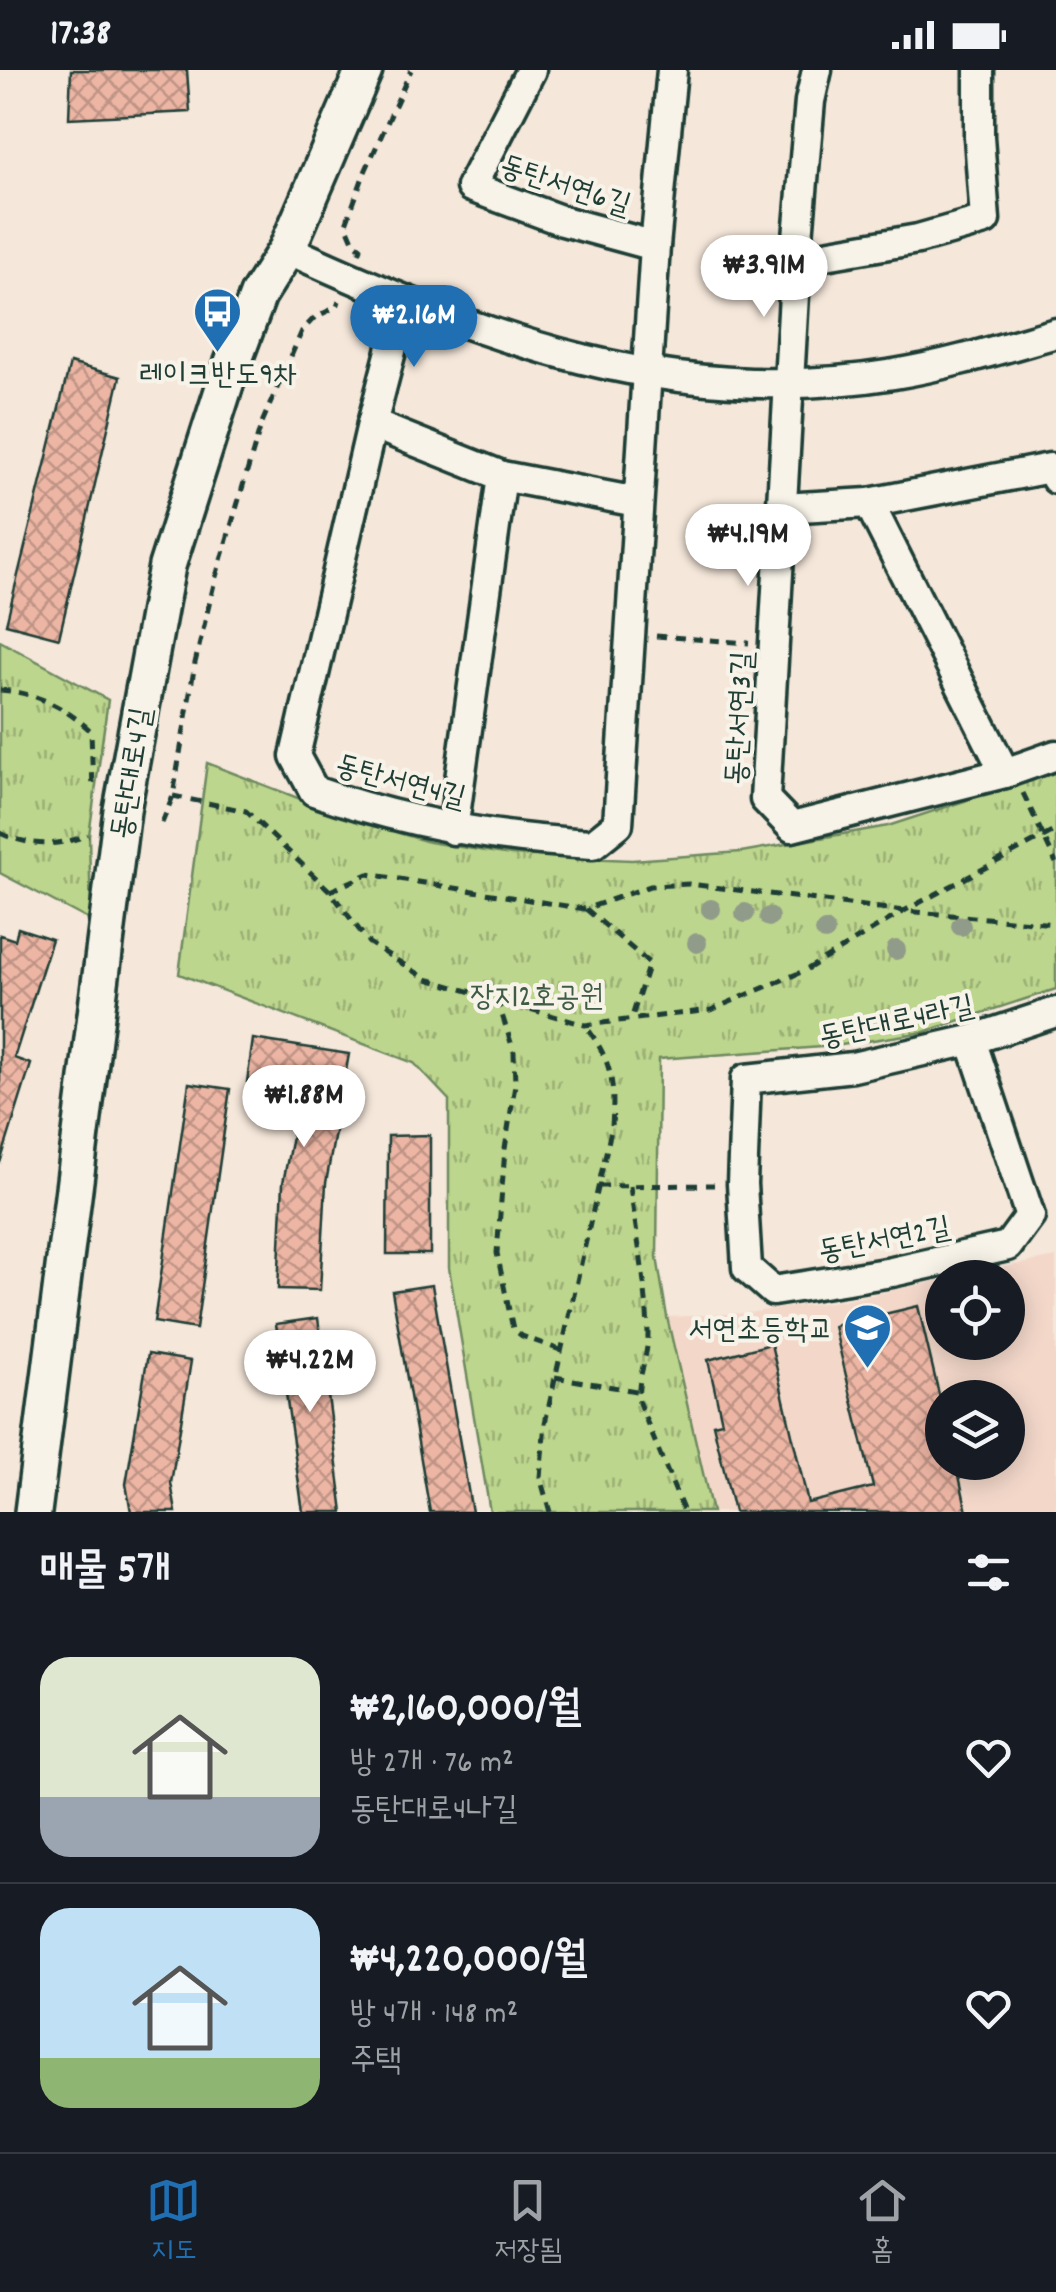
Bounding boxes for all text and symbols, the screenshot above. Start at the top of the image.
text: 17:38 [50,8,111,63]
street label: 동탄서연6길 [494,147,636,230]
pin: ₩3.91M [683,235,845,320]
text: ₩3.91M [723,244,805,290]
pin: ₩2.16M [333,285,495,370]
bus stop icon: 레이크반도9차 [192,286,244,354]
text: ₩2.16M [372,294,456,340]
place label: 레이크반도9차 [139,356,297,399]
pin: ₩4.19M [667,504,829,589]
text: ₩4.19M [707,513,789,559]
street label: 동탄서연3길 [718,650,767,786]
street label: 동탄대로4길 [103,705,166,843]
street label: 동탄서연4길 [330,746,470,822]
park label: 장지2호공원 [470,978,604,1021]
street label: 동탄대로4라길 [816,987,978,1062]
pin: ₩1.88M [223,1065,385,1150]
text: ₩1.88M [264,1074,344,1120]
street label: 동탄서연2길 [815,1209,955,1276]
map controls [925,1260,1025,1480]
button: locate [925,1260,1025,1360]
school or university icon: 서연초등학교 [842,1302,894,1370]
place label: 서연초등학교 [688,1311,833,1354]
pin: ₩4.22M [229,1330,391,1415]
text: ₩4.22M [266,1339,354,1385]
button: layers [925,1380,1025,1480]
text: 매물 5개 [40,1543,170,1603]
icon: filters [961,1545,1016,1600]
text: ₩2,160,000/월 [350,1681,581,1741]
icon: home [120,1697,240,1817]
icon: heart [961,1730,1016,1785]
text: 방 2개 · 76 m² [350,1742,514,1788]
text: 동탄대로4나길 [350,1789,518,1835]
text: ₩4,220,000/월 [350,1932,587,1992]
icon: home [120,1948,240,2068]
icon: heart [961,1981,1016,2036]
text: 방 4개 · 148 m² [350,1993,518,2039]
text: 주택 [350,2040,402,2086]
tab: 지도 [146,2173,201,2273]
tab: 저장됨 [494,2173,562,2273]
tab: 홈 [855,2173,910,2273]

